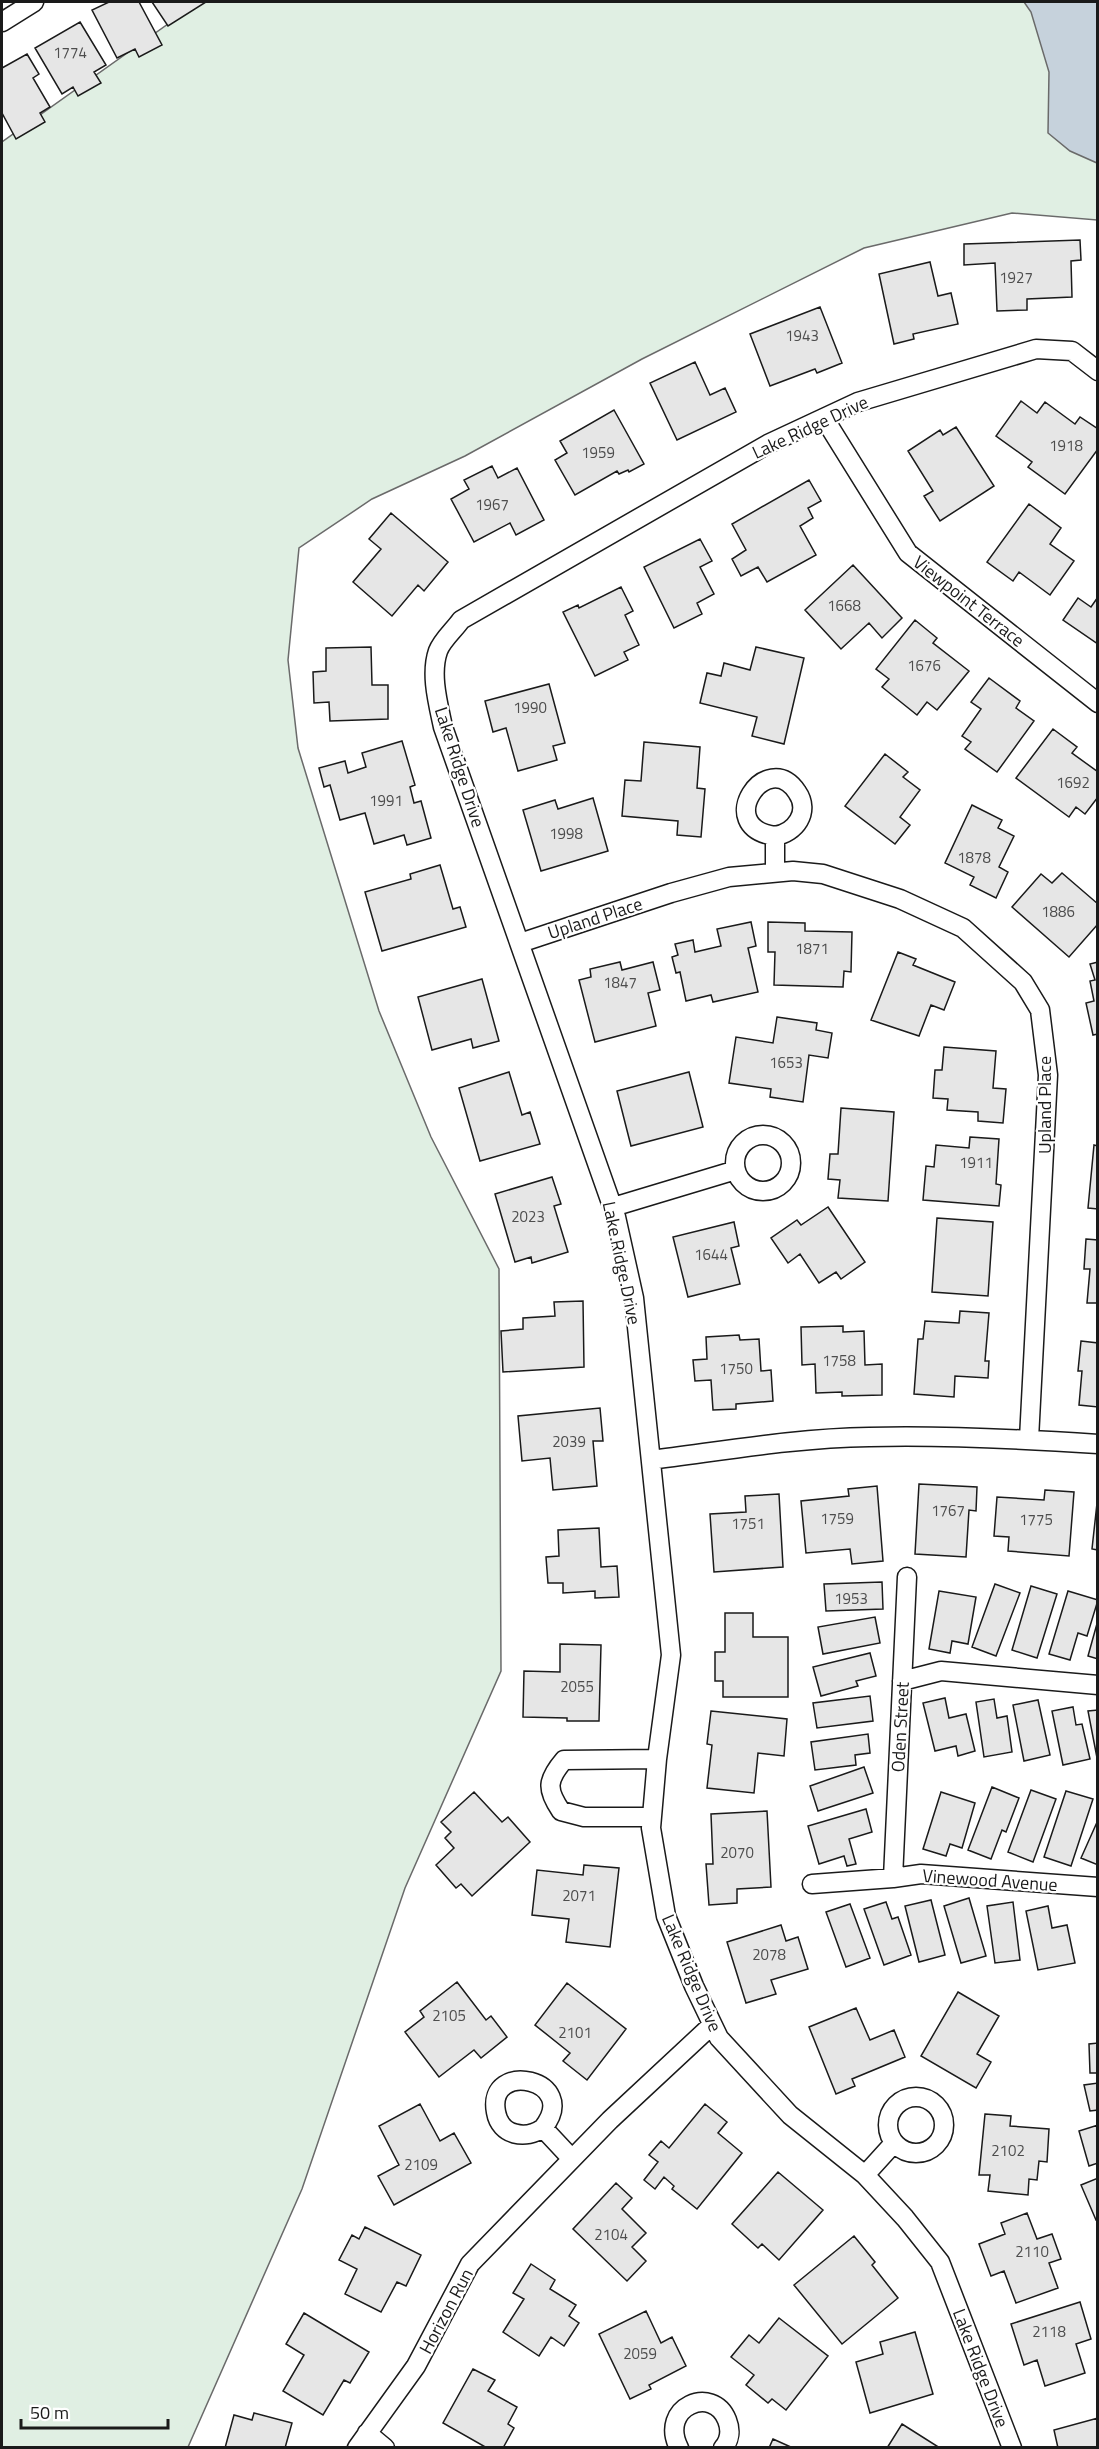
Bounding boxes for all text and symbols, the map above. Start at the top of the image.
house number: 1774 [53,41,87,64]
house number: 1927 [999,266,1033,289]
house number: 1943 [785,324,819,347]
street label: Lake Ridge Drive [748,388,872,466]
house number: 1918 [1049,434,1083,457]
house number: 1959 [581,441,615,464]
house number: 1967 [475,493,509,516]
street label: Viewpoint Terrace [907,549,1031,653]
house number: 1668 [827,594,861,617]
house number: 1676 [907,654,941,677]
house number: 1990 [513,696,547,719]
street label: Lake Ridge Drive [428,703,492,831]
house number: 1692 [1056,771,1090,794]
house number: 1991 [369,789,403,812]
house number: 1998 [549,822,583,845]
house number: 1878 [957,846,991,869]
street label: Upland Place [544,890,646,946]
house number: 1886 [1041,900,1075,923]
house number: 1871 [795,937,829,960]
house number: 1847 [603,971,637,994]
house number: 1653 [769,1051,803,1074]
street label: Upland Place [1031,1056,1058,1154]
house number: 1911 [959,1151,993,1174]
street label: Lake Ridge Drive [596,1199,648,1327]
house number: 2023 [511,1205,545,1228]
house number: 1644 [694,1243,728,1266]
house number: 1758 [822,1349,856,1372]
house number: 1750 [719,1357,753,1380]
house number: 2039 [552,1430,586,1453]
house number: 1767 [931,1499,965,1522]
house number: 1759 [820,1507,854,1530]
house number: 1775 [1019,1508,1053,1531]
house number: 1751 [731,1512,765,1535]
house number: 1953 [834,1587,868,1610]
house number: 2055 [560,1675,594,1698]
street label: Oden Street [884,1680,916,1773]
house number: 2070 [720,1841,754,1864]
street label: Vinewood Avenue [921,1862,1059,1898]
house number: 2071 [562,1884,596,1907]
street label: Lake Ridge Drive [655,1910,729,2036]
house number: 2078 [752,1943,786,1966]
house number: 2105 [432,2004,466,2027]
house number: 2101 [558,2021,592,2044]
house number: 2102 [991,2139,1025,2162]
house number: 2109 [404,2153,438,2176]
house number: 2104 [594,2223,628,2246]
house number: 2110 [1015,2240,1049,2263]
street label: Horizon Run [412,2263,480,2359]
street label: Lake Ridge Drive [946,2305,1016,2431]
house number: 2118 [1032,2320,1066,2343]
house number: 2059 [623,2342,657,2365]
scale bar [21,2392,168,2430]
text: 50 m [30,2399,69,2426]

